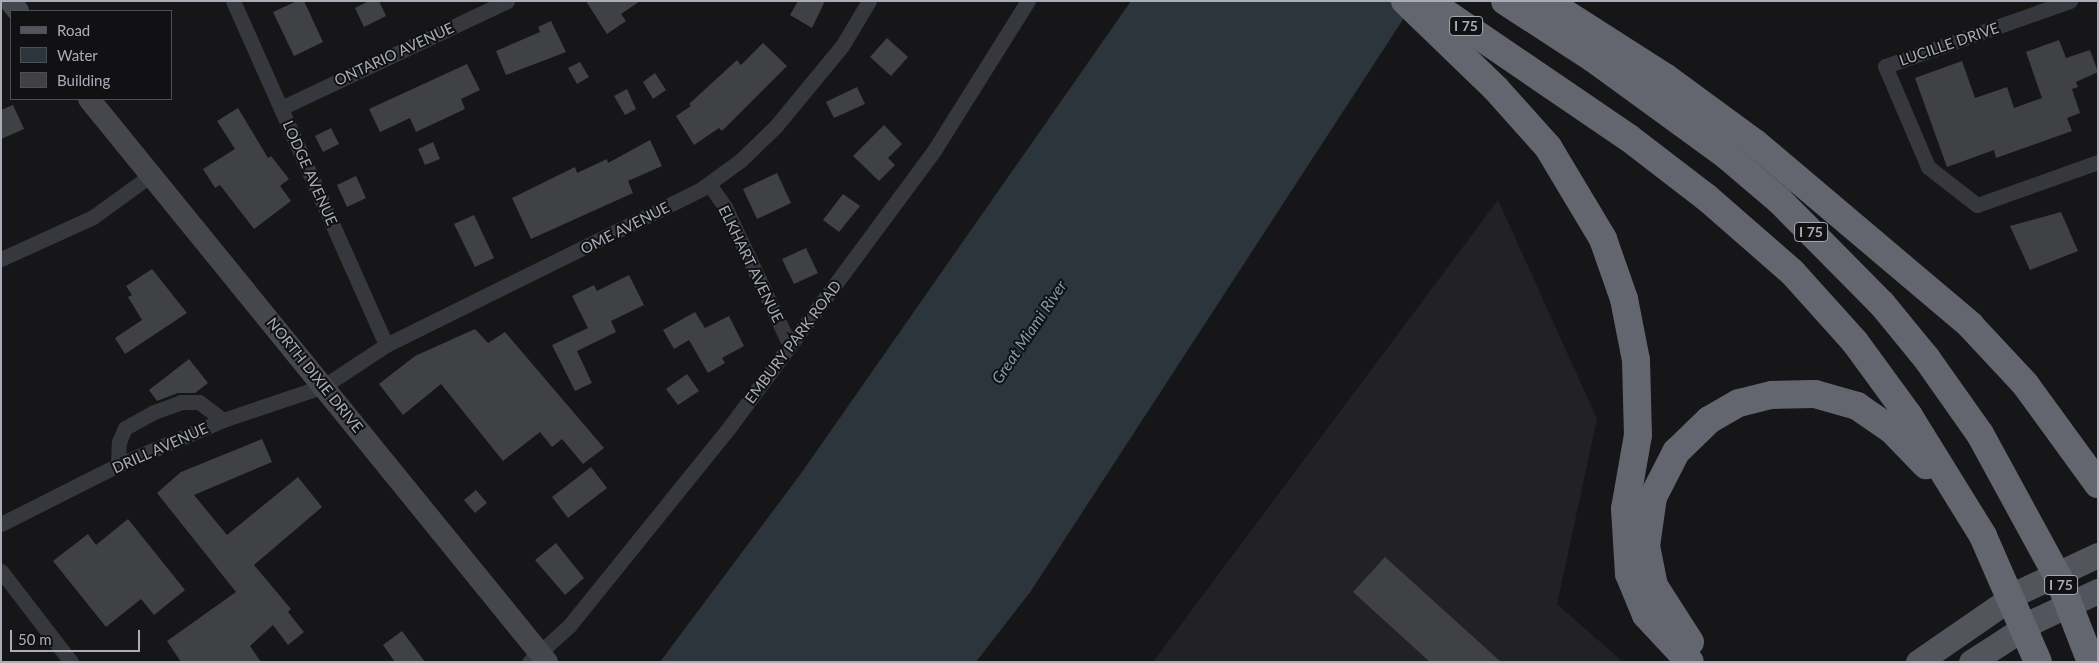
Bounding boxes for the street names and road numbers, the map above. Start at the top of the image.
road number: I 75 [1448,15,1484,38]
street label: ONTARIO AVENUE [331,18,457,90]
street label: LUCILLE DRIVE [1897,19,2001,69]
street label: LODGE AVENUE [279,118,341,228]
street label: OME AVENUE [577,198,673,258]
street label: ELKHART AVENUE [715,202,787,326]
road number: I 75 [1794,220,1828,243]
street label: EMBURY PARK ROAD [741,277,845,407]
street label: NORTH DIXIE DRIVE [263,314,367,436]
street label: DRILL AVENUE [109,419,211,477]
road number: I 75 [2044,574,2078,596]

